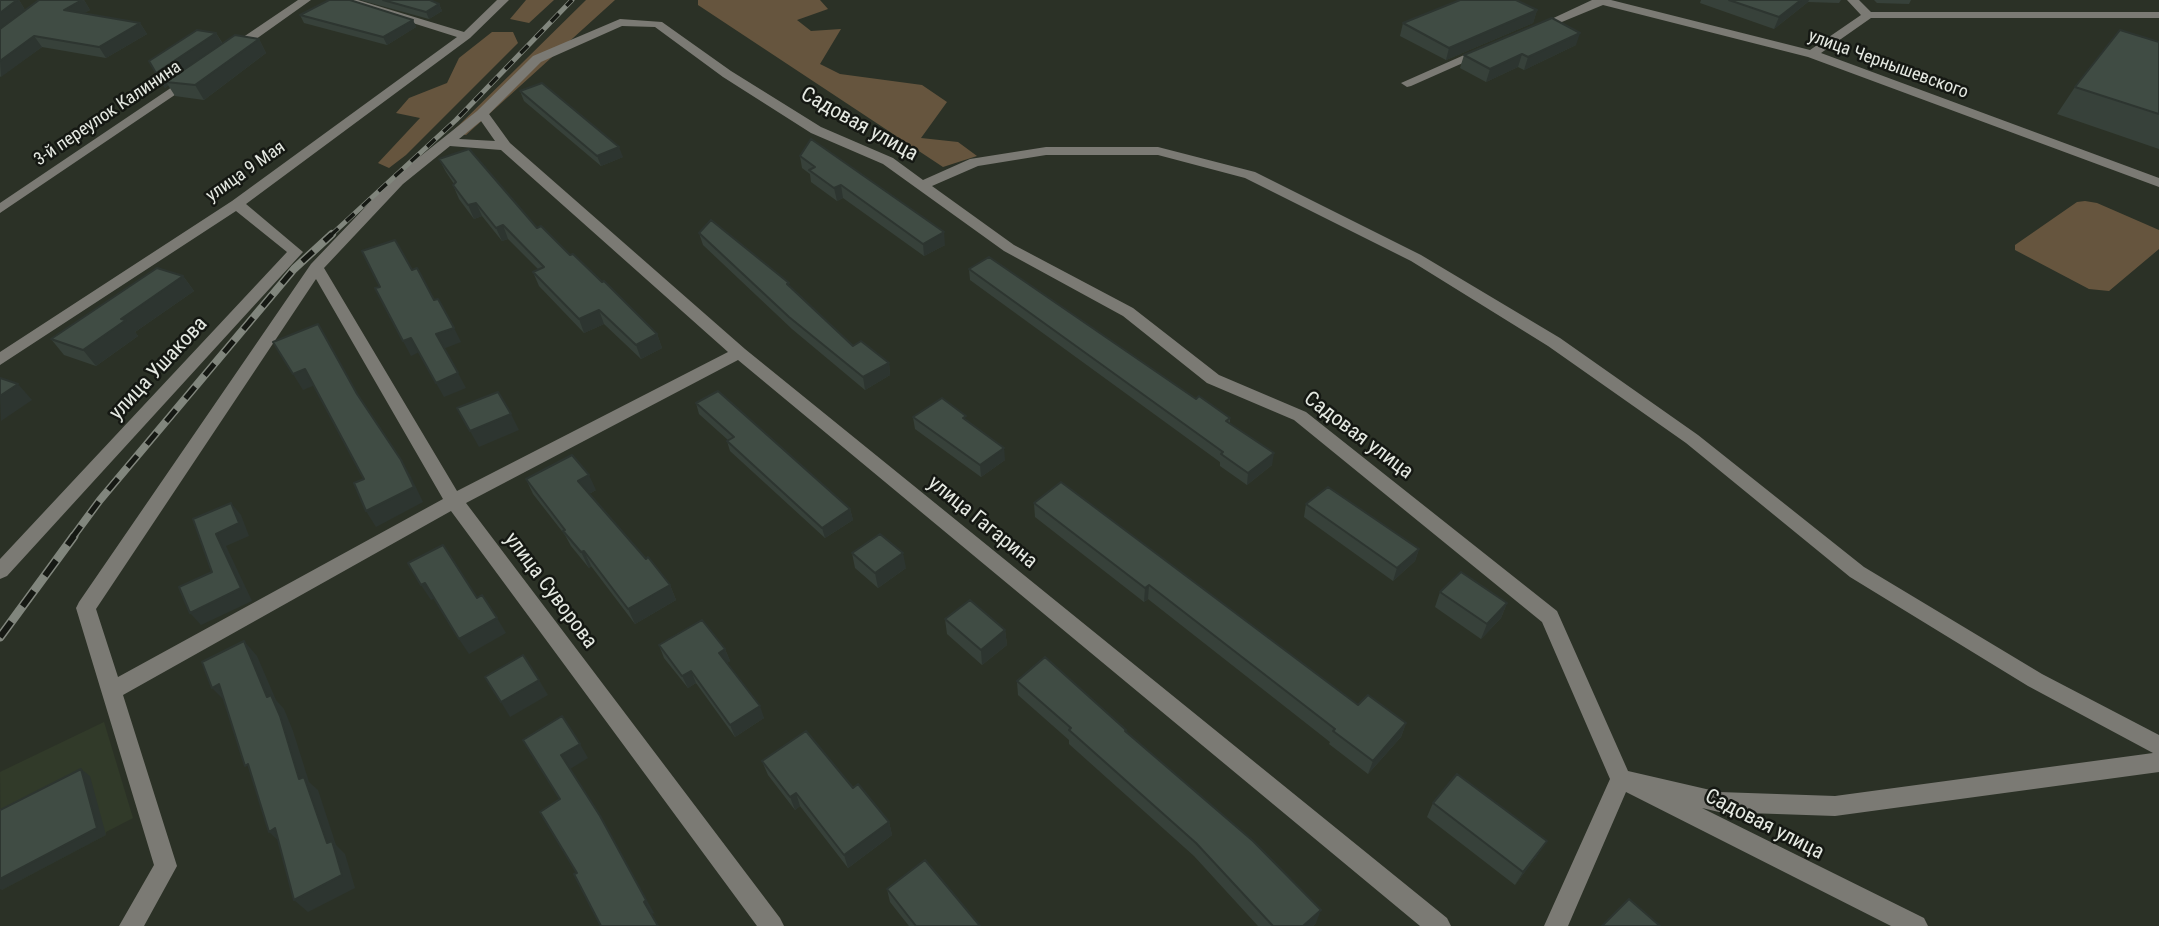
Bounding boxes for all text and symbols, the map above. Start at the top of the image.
street label: улица Чернышевского [1805,26,1971,104]
street label: 3-й переулок Калинина [30,57,186,171]
street label: Садовая улица [796,82,922,168]
street label: улица 9 Мая [202,137,290,207]
street label: улица Ушакова [105,312,213,426]
street label: Садовая улица [1298,387,1418,485]
street label: улица Гагарина [922,471,1042,575]
street label: улица Суворова [498,528,602,654]
street label: Садовая улица [1700,784,1828,866]

